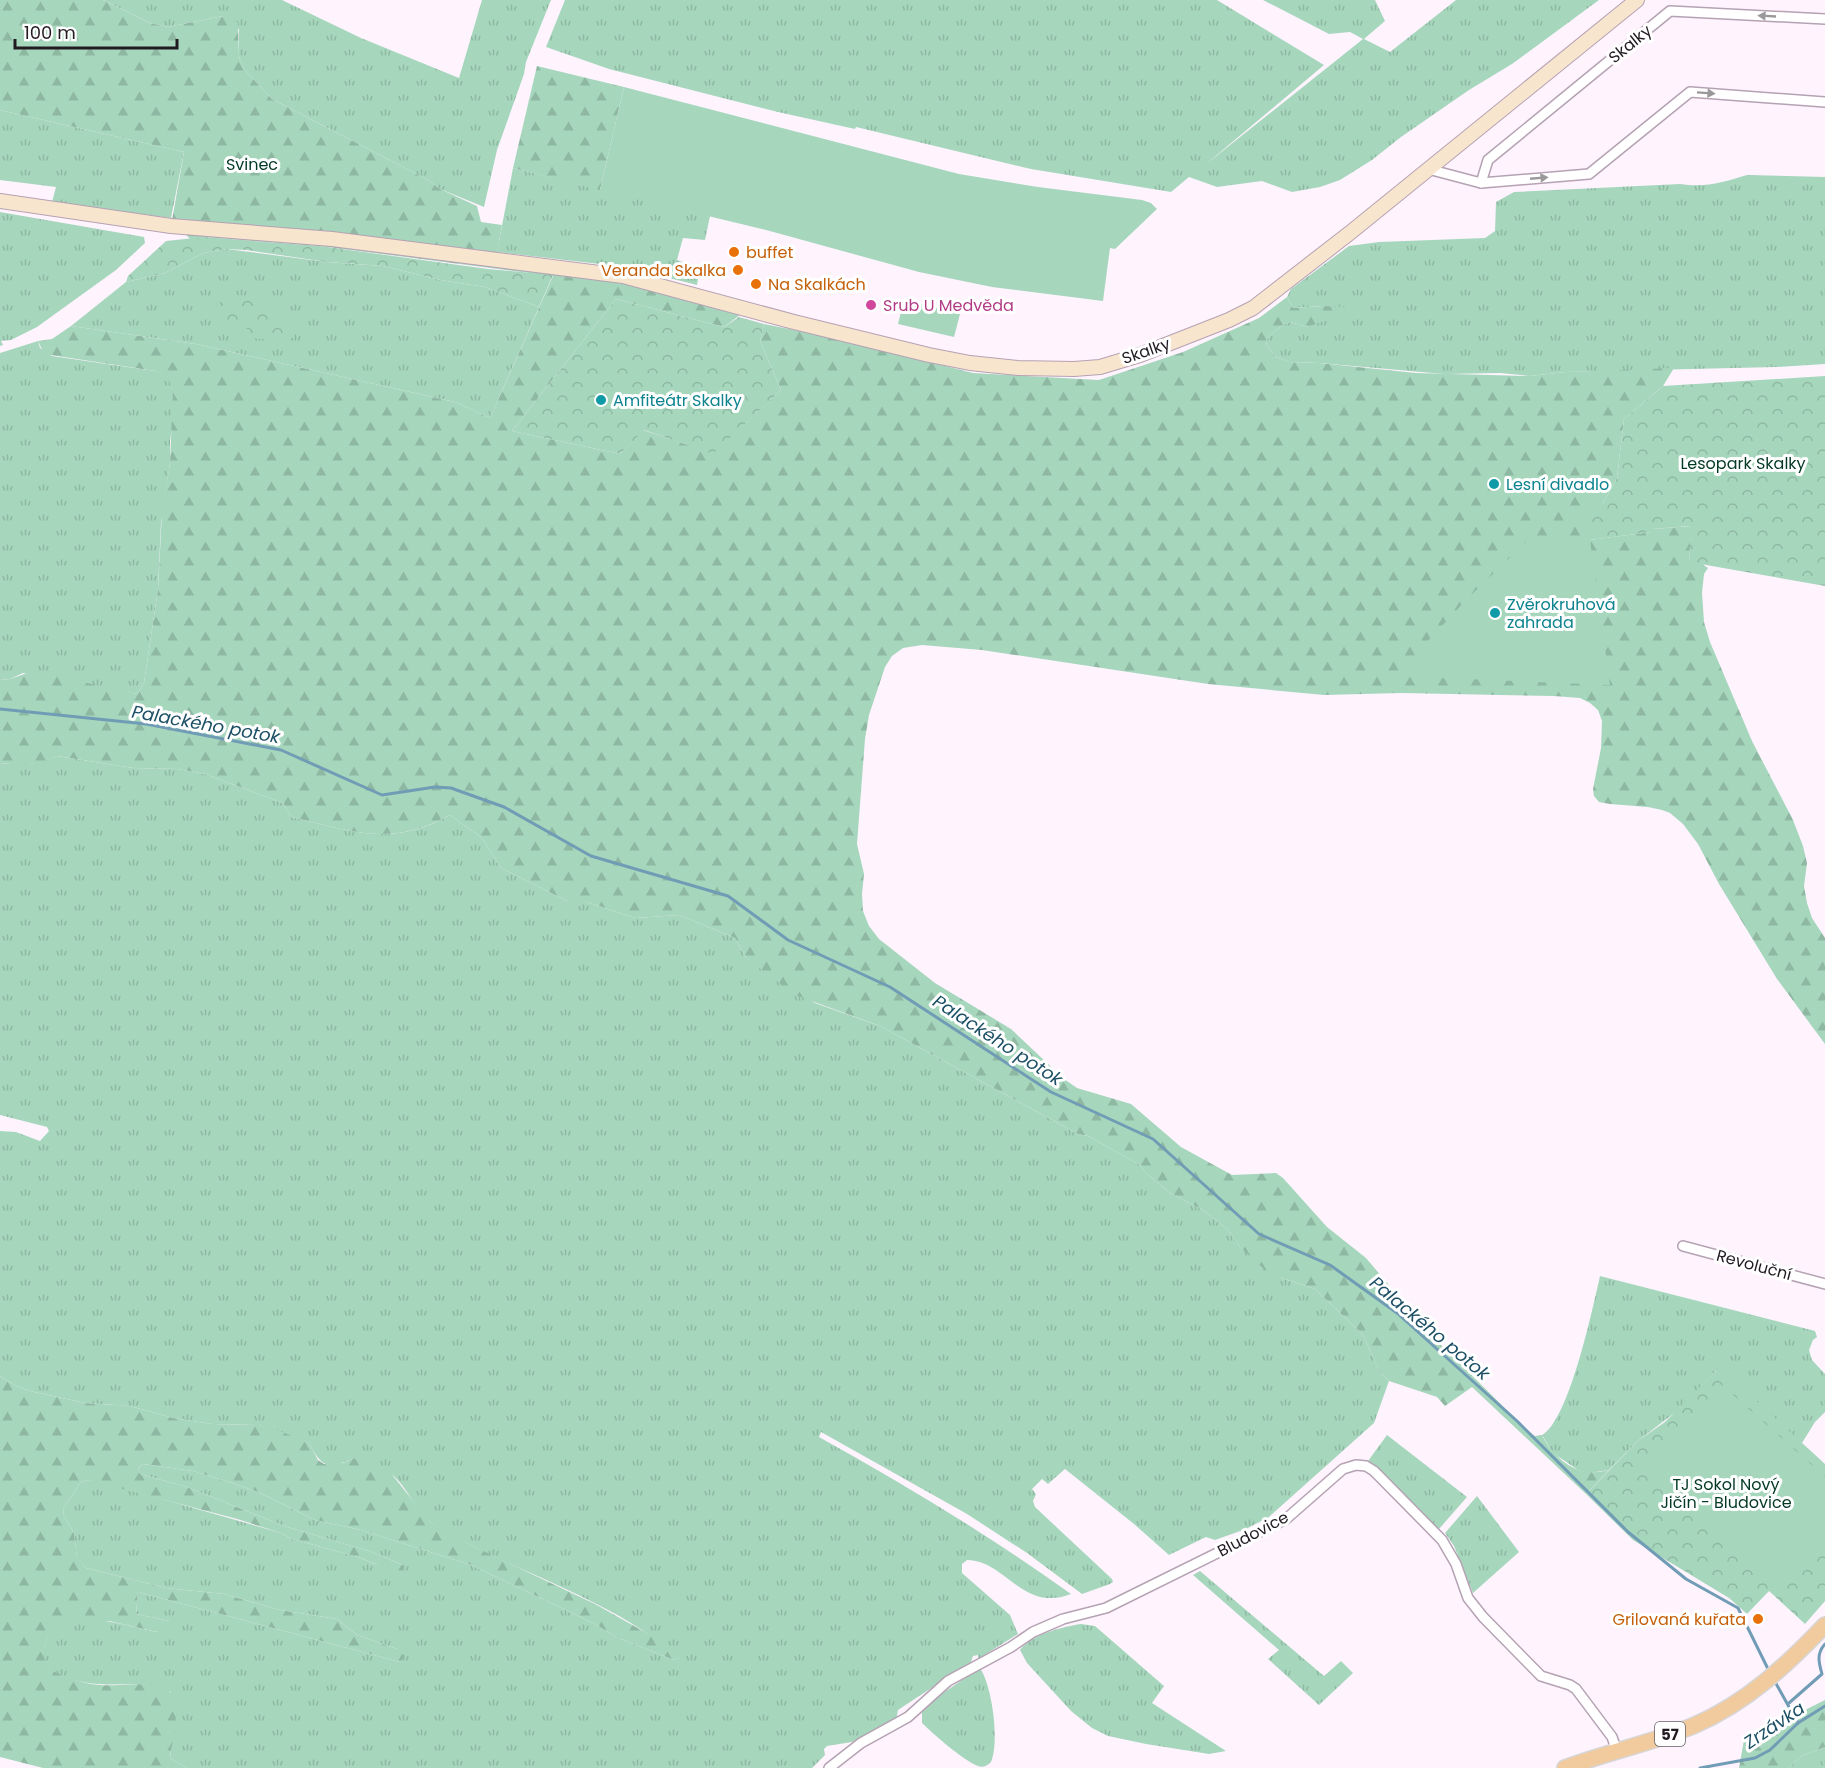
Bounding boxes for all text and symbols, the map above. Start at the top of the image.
one-way arrow [1757,11,1776,20]
scale bar [15,12,177,50]
street label: Skalky [1603,19,1657,69]
text: 100 m [24,20,76,45]
one-way arrow [1696,89,1715,98]
park label: Svinec [226,153,278,176]
one-way arrow [1530,173,1549,183]
place label: buffet [746,241,794,264]
marker: buffet [727,245,741,259]
place label: Veranda Skalka [601,259,726,282]
marker: Veranda Skalka [731,263,745,277]
place label: Na Skalkách [768,273,866,296]
marker: Na Skalkách [749,277,763,291]
place label: Srub U Medvěda [883,294,1014,317]
marker: Srub U Medvěda [864,298,878,312]
street label: Skalky [1119,332,1173,370]
place label: Amfiteátr Skalky [613,389,742,412]
marker: Amfiteátr Skalky [594,393,608,407]
park label: Lesopark Skalky [1680,452,1806,475]
place label: Lesní divadlo [1506,473,1609,496]
marker: Lesní divadlo [1487,477,1501,491]
place label: Zvěrokruhová zahrada [1507,593,1615,634]
marker: Zvěrokruhová zahrada [1488,606,1502,620]
water label: Palackého potok [130,699,283,749]
water label: Palackého potok [928,989,1068,1092]
street label: Revoluční [1714,1244,1794,1286]
water label: Palackého potok [1365,1270,1496,1386]
park label: TJ Sokol Nový Jičín - Bludovice [1660,1473,1792,1514]
street label: Bludovice [1213,1506,1293,1562]
place label: Grilovaná kuřata [1612,1608,1746,1631]
marker: Grilovaná kuřata [1751,1612,1765,1626]
water label: Zrzávka [1738,1696,1809,1755]
road number: 57 [1655,1722,1685,1746]

